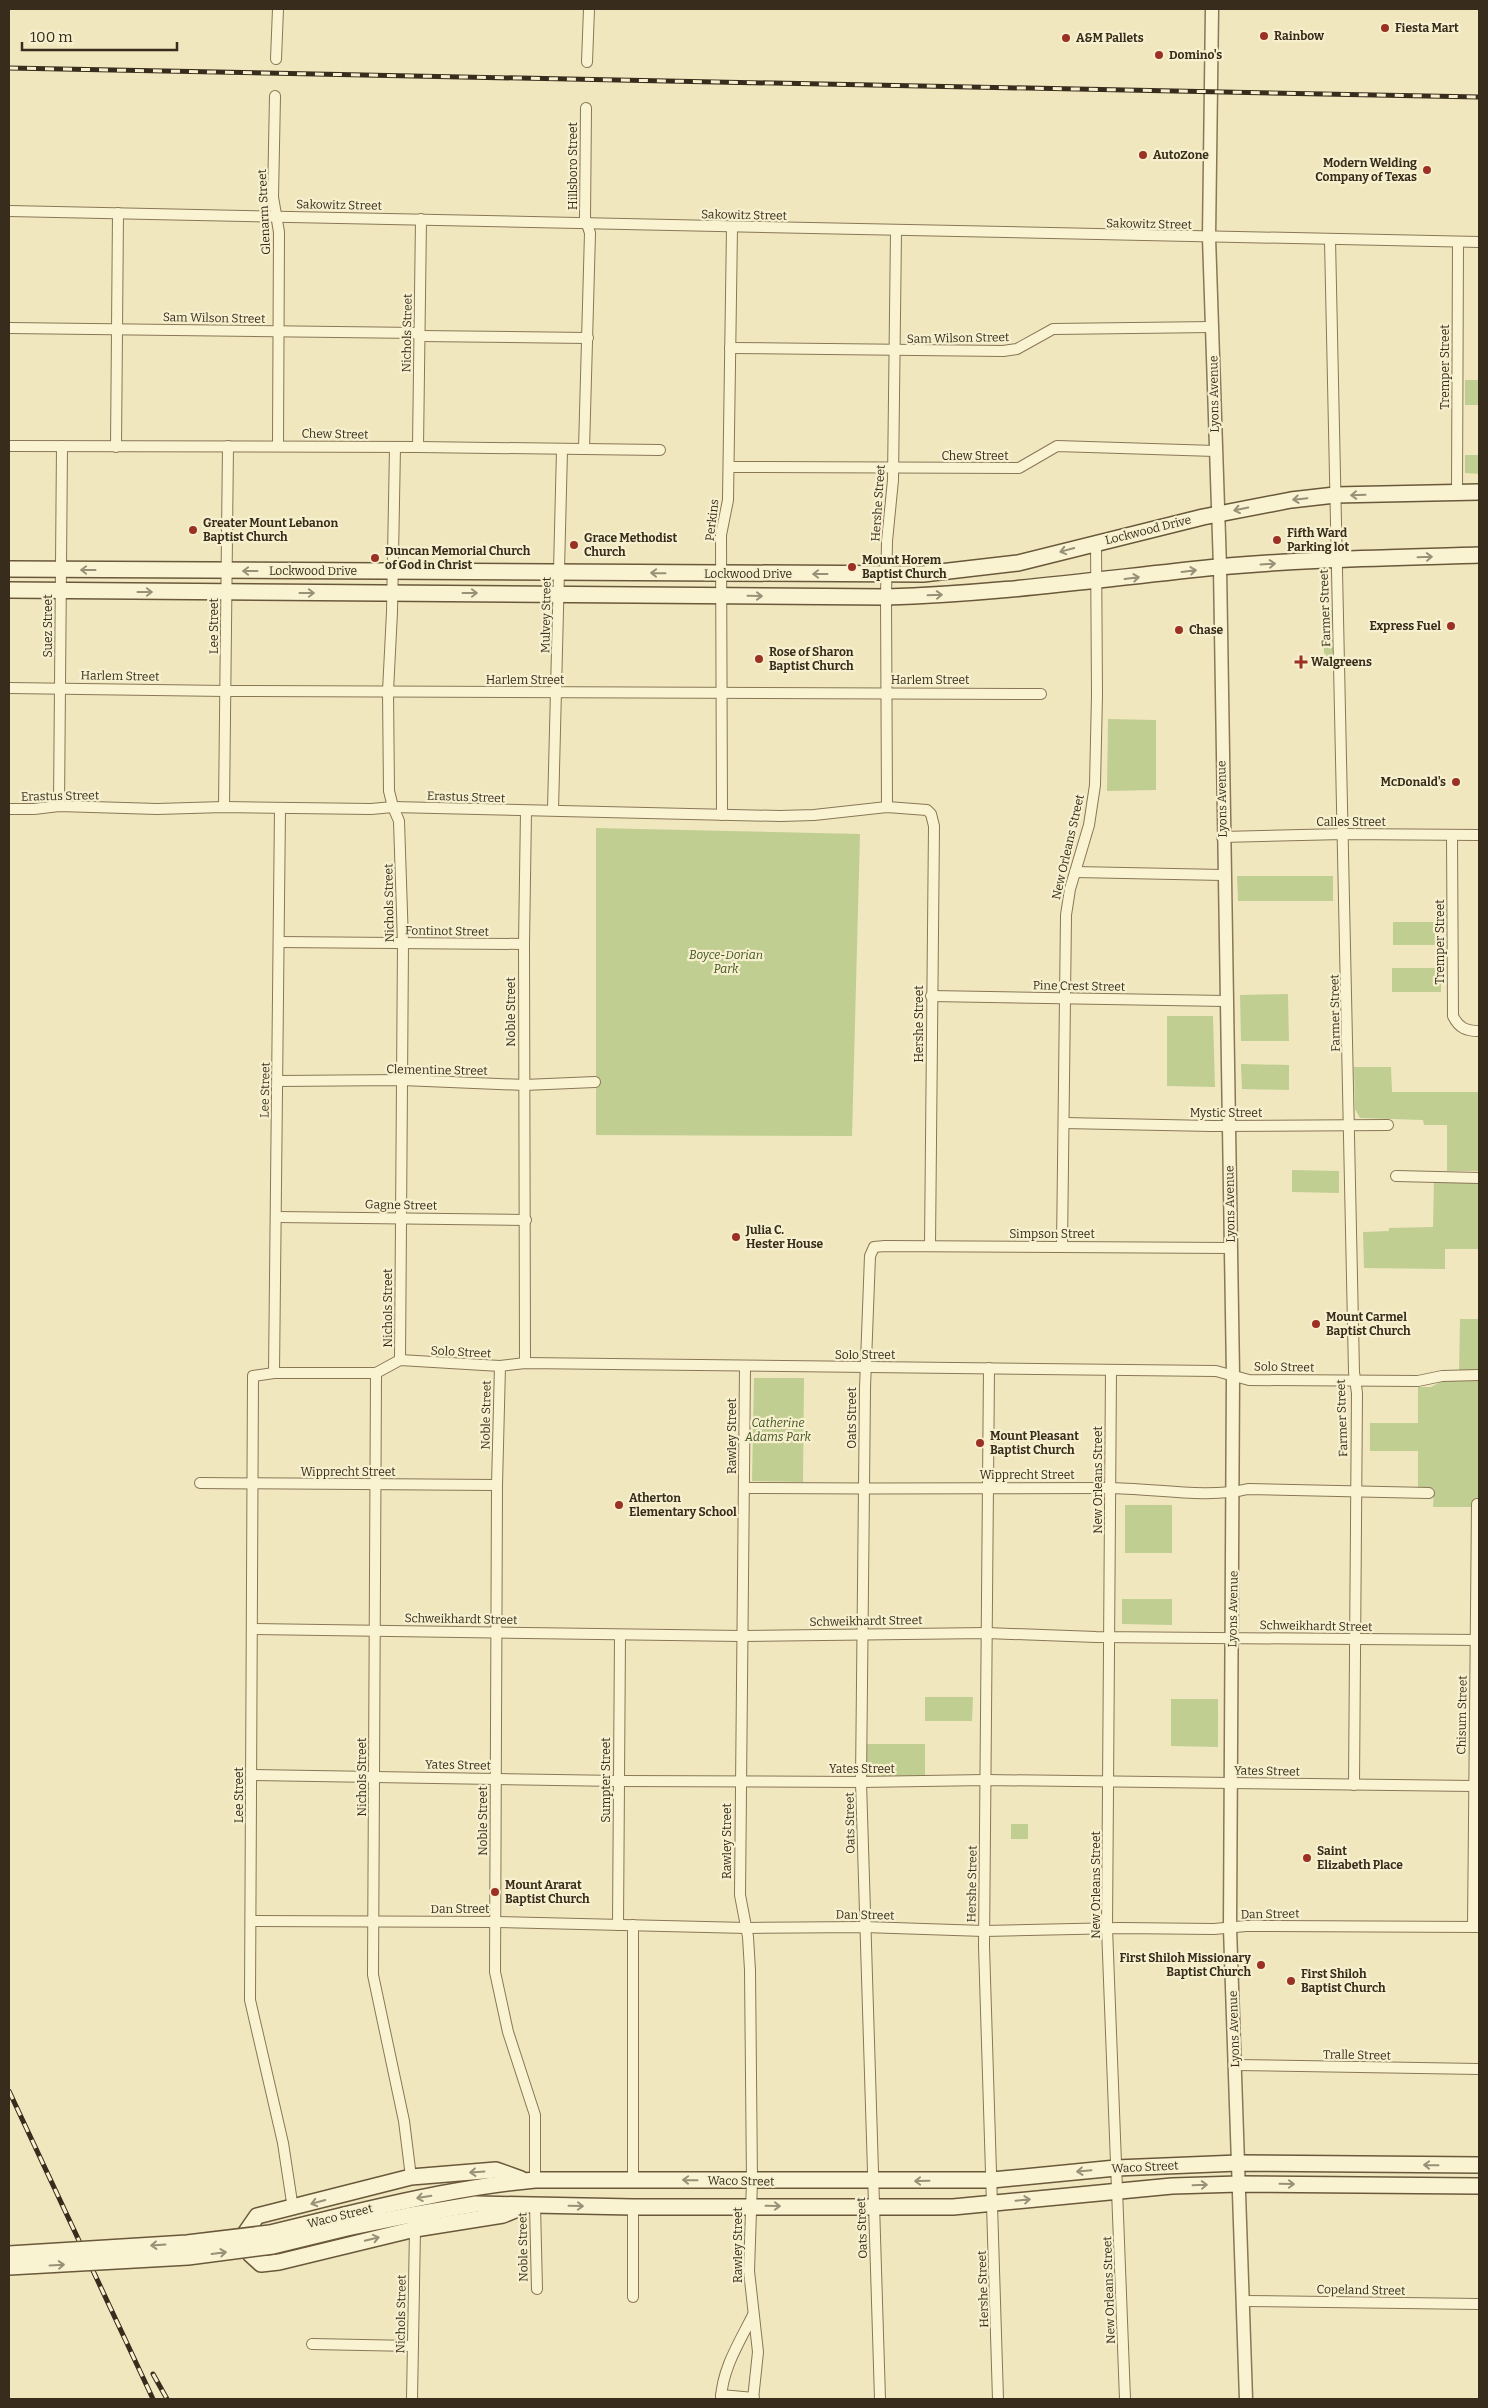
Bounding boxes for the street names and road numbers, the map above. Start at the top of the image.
street label: Hillsboro Street [566,121,580,210]
street label: Glenarm Street [255,168,273,255]
street label: Sakowitz Street [296,197,383,213]
street label: Sakowitz Street [701,207,788,223]
street label: Sakowitz Street [1106,216,1193,232]
street label: Nichols Street [399,293,415,373]
street label: Sam Wilson Street [163,310,266,326]
street label: Tremper Street [1438,324,1452,410]
street label: Sam Wilson Street [907,330,1010,346]
street label: Lyons Avenue [1206,355,1222,433]
street label: Chew Street [301,426,369,442]
street label: Chew Street [941,449,1009,463]
street label: Hershe Street [868,463,888,542]
street label: Perkins [702,498,722,542]
street label: Lockwood Drive [1103,513,1193,547]
street label: Lockwood Drive [269,564,357,578]
street label: Lockwood Drive [704,567,792,581]
street label: Farmer Street [1317,568,1333,647]
street label: Mulvey Street [538,576,554,653]
street label: Suez Street [41,594,55,658]
street label: Lee Street [207,597,221,654]
street label: Harlem Street [81,668,160,684]
street label: Harlem Street [486,673,565,687]
street label: Harlem Street [891,673,970,687]
street label: Lyons Avenue [1214,760,1230,838]
street label: Erastus Street [21,788,100,804]
street label: Erastus Street [427,789,506,805]
street label: New Orleans Street [1049,792,1087,901]
street label: Calles Street [1316,815,1386,829]
street label: Nichols Street [381,863,397,943]
street label: Tremper Street [1433,899,1447,985]
street label: Fontinot Street [405,923,490,939]
street label: Farmer Street [1327,973,1343,1052]
street label: Noble Street [504,977,518,1047]
street label: Pine Crest Street [1033,978,1126,994]
street label: Hershe Street [912,985,926,1063]
street label: Lee Street [258,1061,272,1118]
street label: Clementine Street [386,1062,488,1078]
street label: Mystic Street [1190,1106,1263,1120]
street label: Lyons Avenue [1222,1165,1238,1243]
street label: Gagne Street [365,1197,438,1213]
street label: Simpson Street [1009,1227,1095,1241]
street label: Nichols Street [381,1268,395,1347]
street label: Solo Street [430,1343,492,1361]
street label: Solo Street [835,1348,896,1362]
street label: Solo Street [1254,1359,1315,1375]
street label: Farmer Street [1334,1378,1350,1457]
street label: Noble Street [478,1380,494,1450]
street label: Oats Street [845,1387,859,1449]
street label: Rawley Street [725,1397,739,1474]
street label: New Orleans Street [1091,1426,1105,1534]
street label: Wipprecht Street [300,1465,396,1479]
street label: Wipprecht Street [979,1468,1075,1482]
street label: Lyons Avenue [1225,1570,1241,1648]
street label: Schweikhardt Street [404,1611,518,1627]
street label: Schweikhardt Street [809,1613,923,1629]
street label: Schweikhardt Street [1259,1618,1373,1634]
street label: Chisum Street [1454,1675,1470,1755]
street label: Nichols Street [355,1737,369,1816]
street label: Sumpter Street [599,1737,613,1823]
street label: Yates Street [425,1757,492,1773]
street label: Yates Street [829,1762,896,1776]
street label: Yates Street [1234,1763,1301,1779]
street label: Lee Street [232,1766,246,1823]
street label: Noble Street [476,1786,490,1856]
street label: Oats Street [842,1791,858,1854]
street label: Rawley Street [720,1802,734,1879]
street label: New Orleans Street [1089,1831,1103,1939]
street label: Hershe Street [964,1845,980,1923]
street label: Dan Street [431,1902,490,1916]
street label: Dan Street [1240,1906,1300,1922]
street label: Dan Street [835,1907,895,1923]
street label: Lyons Avenue [1226,1990,1242,2068]
street label: Tralle Street [1323,2047,1392,2063]
street label: Waco Street [1111,2158,1179,2176]
street label: Waco Street [707,2173,775,2189]
street label: Oats Street [854,2196,870,2259]
street label: Waco Street [306,2201,375,2231]
street label: Rawley Street [731,2206,745,2283]
street label: Noble Street [515,2212,531,2282]
street label: New Orleans Street [1100,2235,1118,2344]
street label: Hershe Street [975,2250,991,2328]
street label: Nichols Street [393,2274,409,2354]
street label: Copeland Street [1316,2282,1406,2298]

